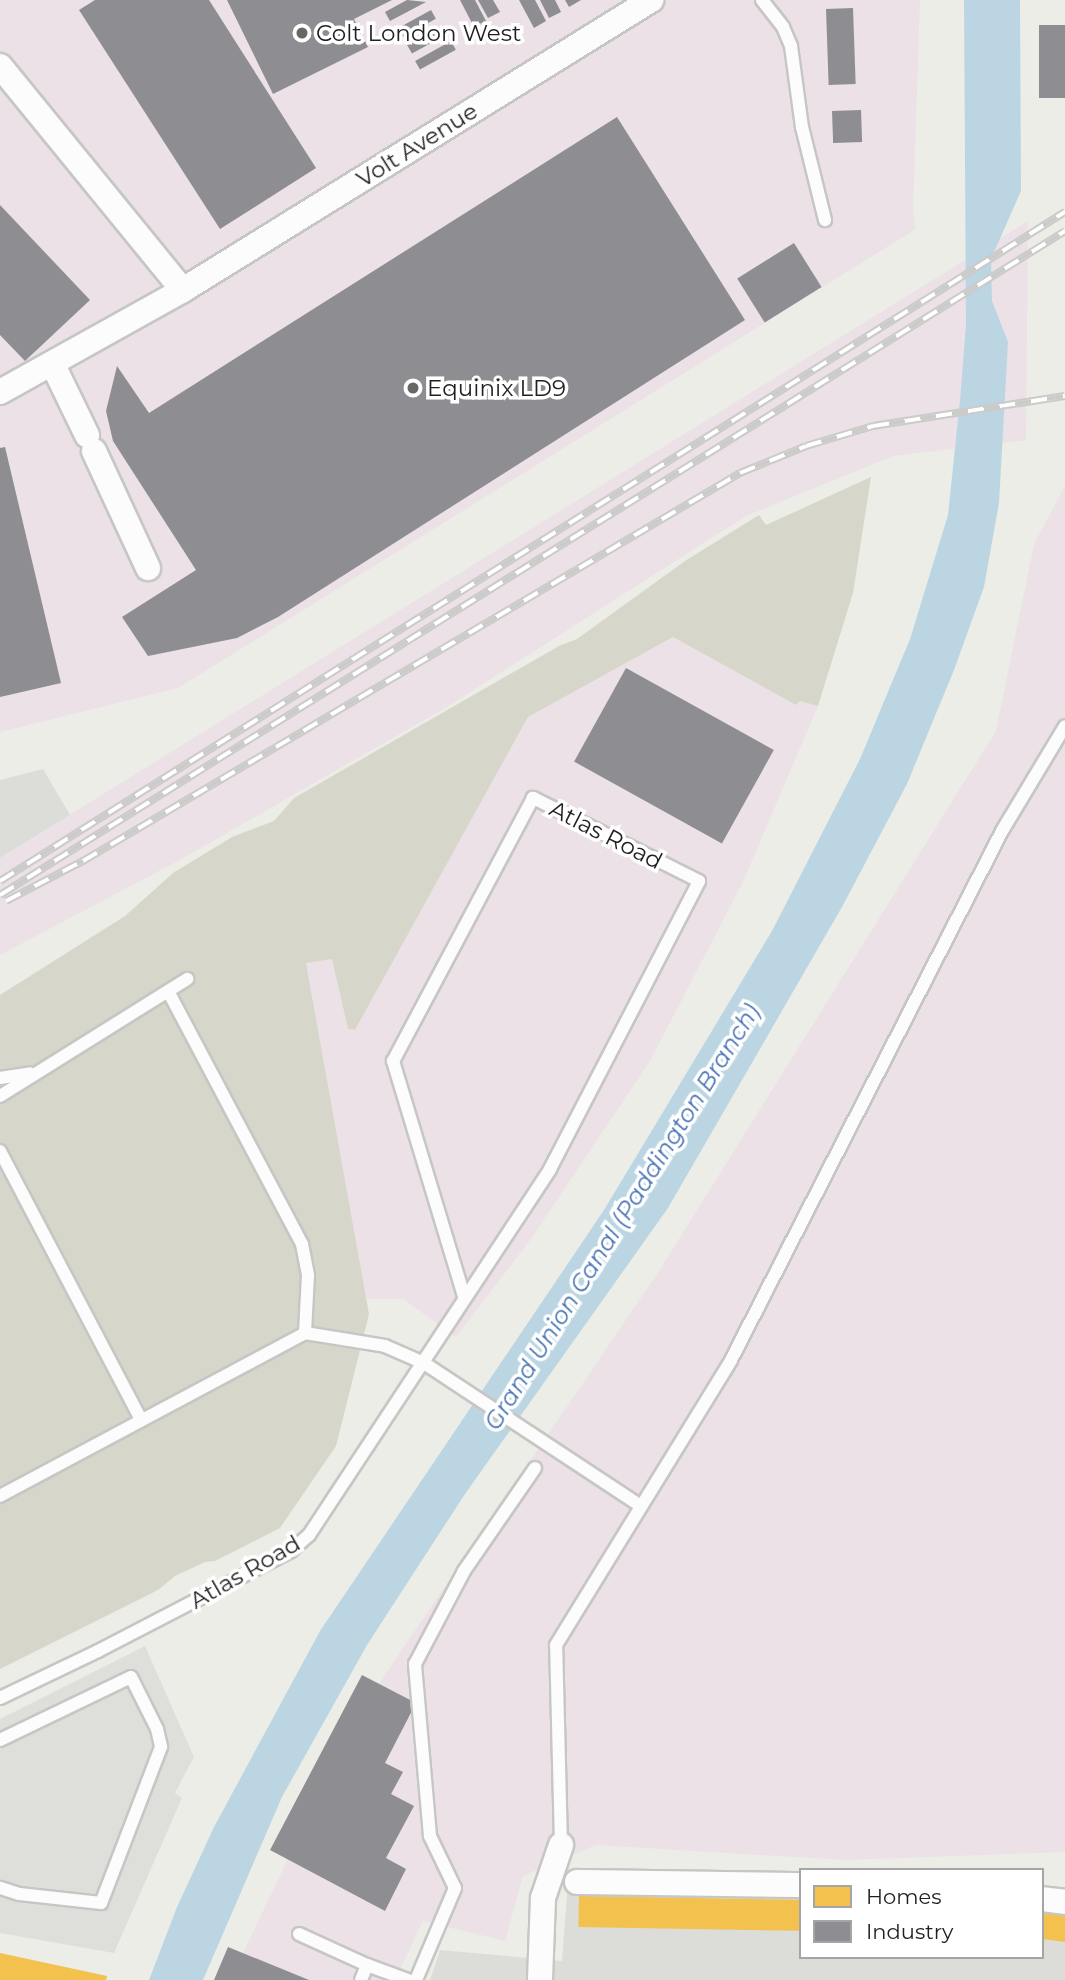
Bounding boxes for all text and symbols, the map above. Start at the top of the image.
place label: Colt London West [316,19,521,47]
marker: Colt London West [294,25,310,41]
street label: Volt Avenue [351,97,483,193]
place label: Equinix LD9 [427,374,566,402]
marker: Equinix LD9 [405,380,421,396]
street label: Atlas Road [545,795,667,875]
water label: Grand Union Canal (Paddington Branch) [478,999,766,1435]
street label: Atlas Road [185,1529,305,1615]
legend [799,1868,1044,1959]
text: Homes [866,1884,941,1909]
text: Industry [866,1919,953,1944]

